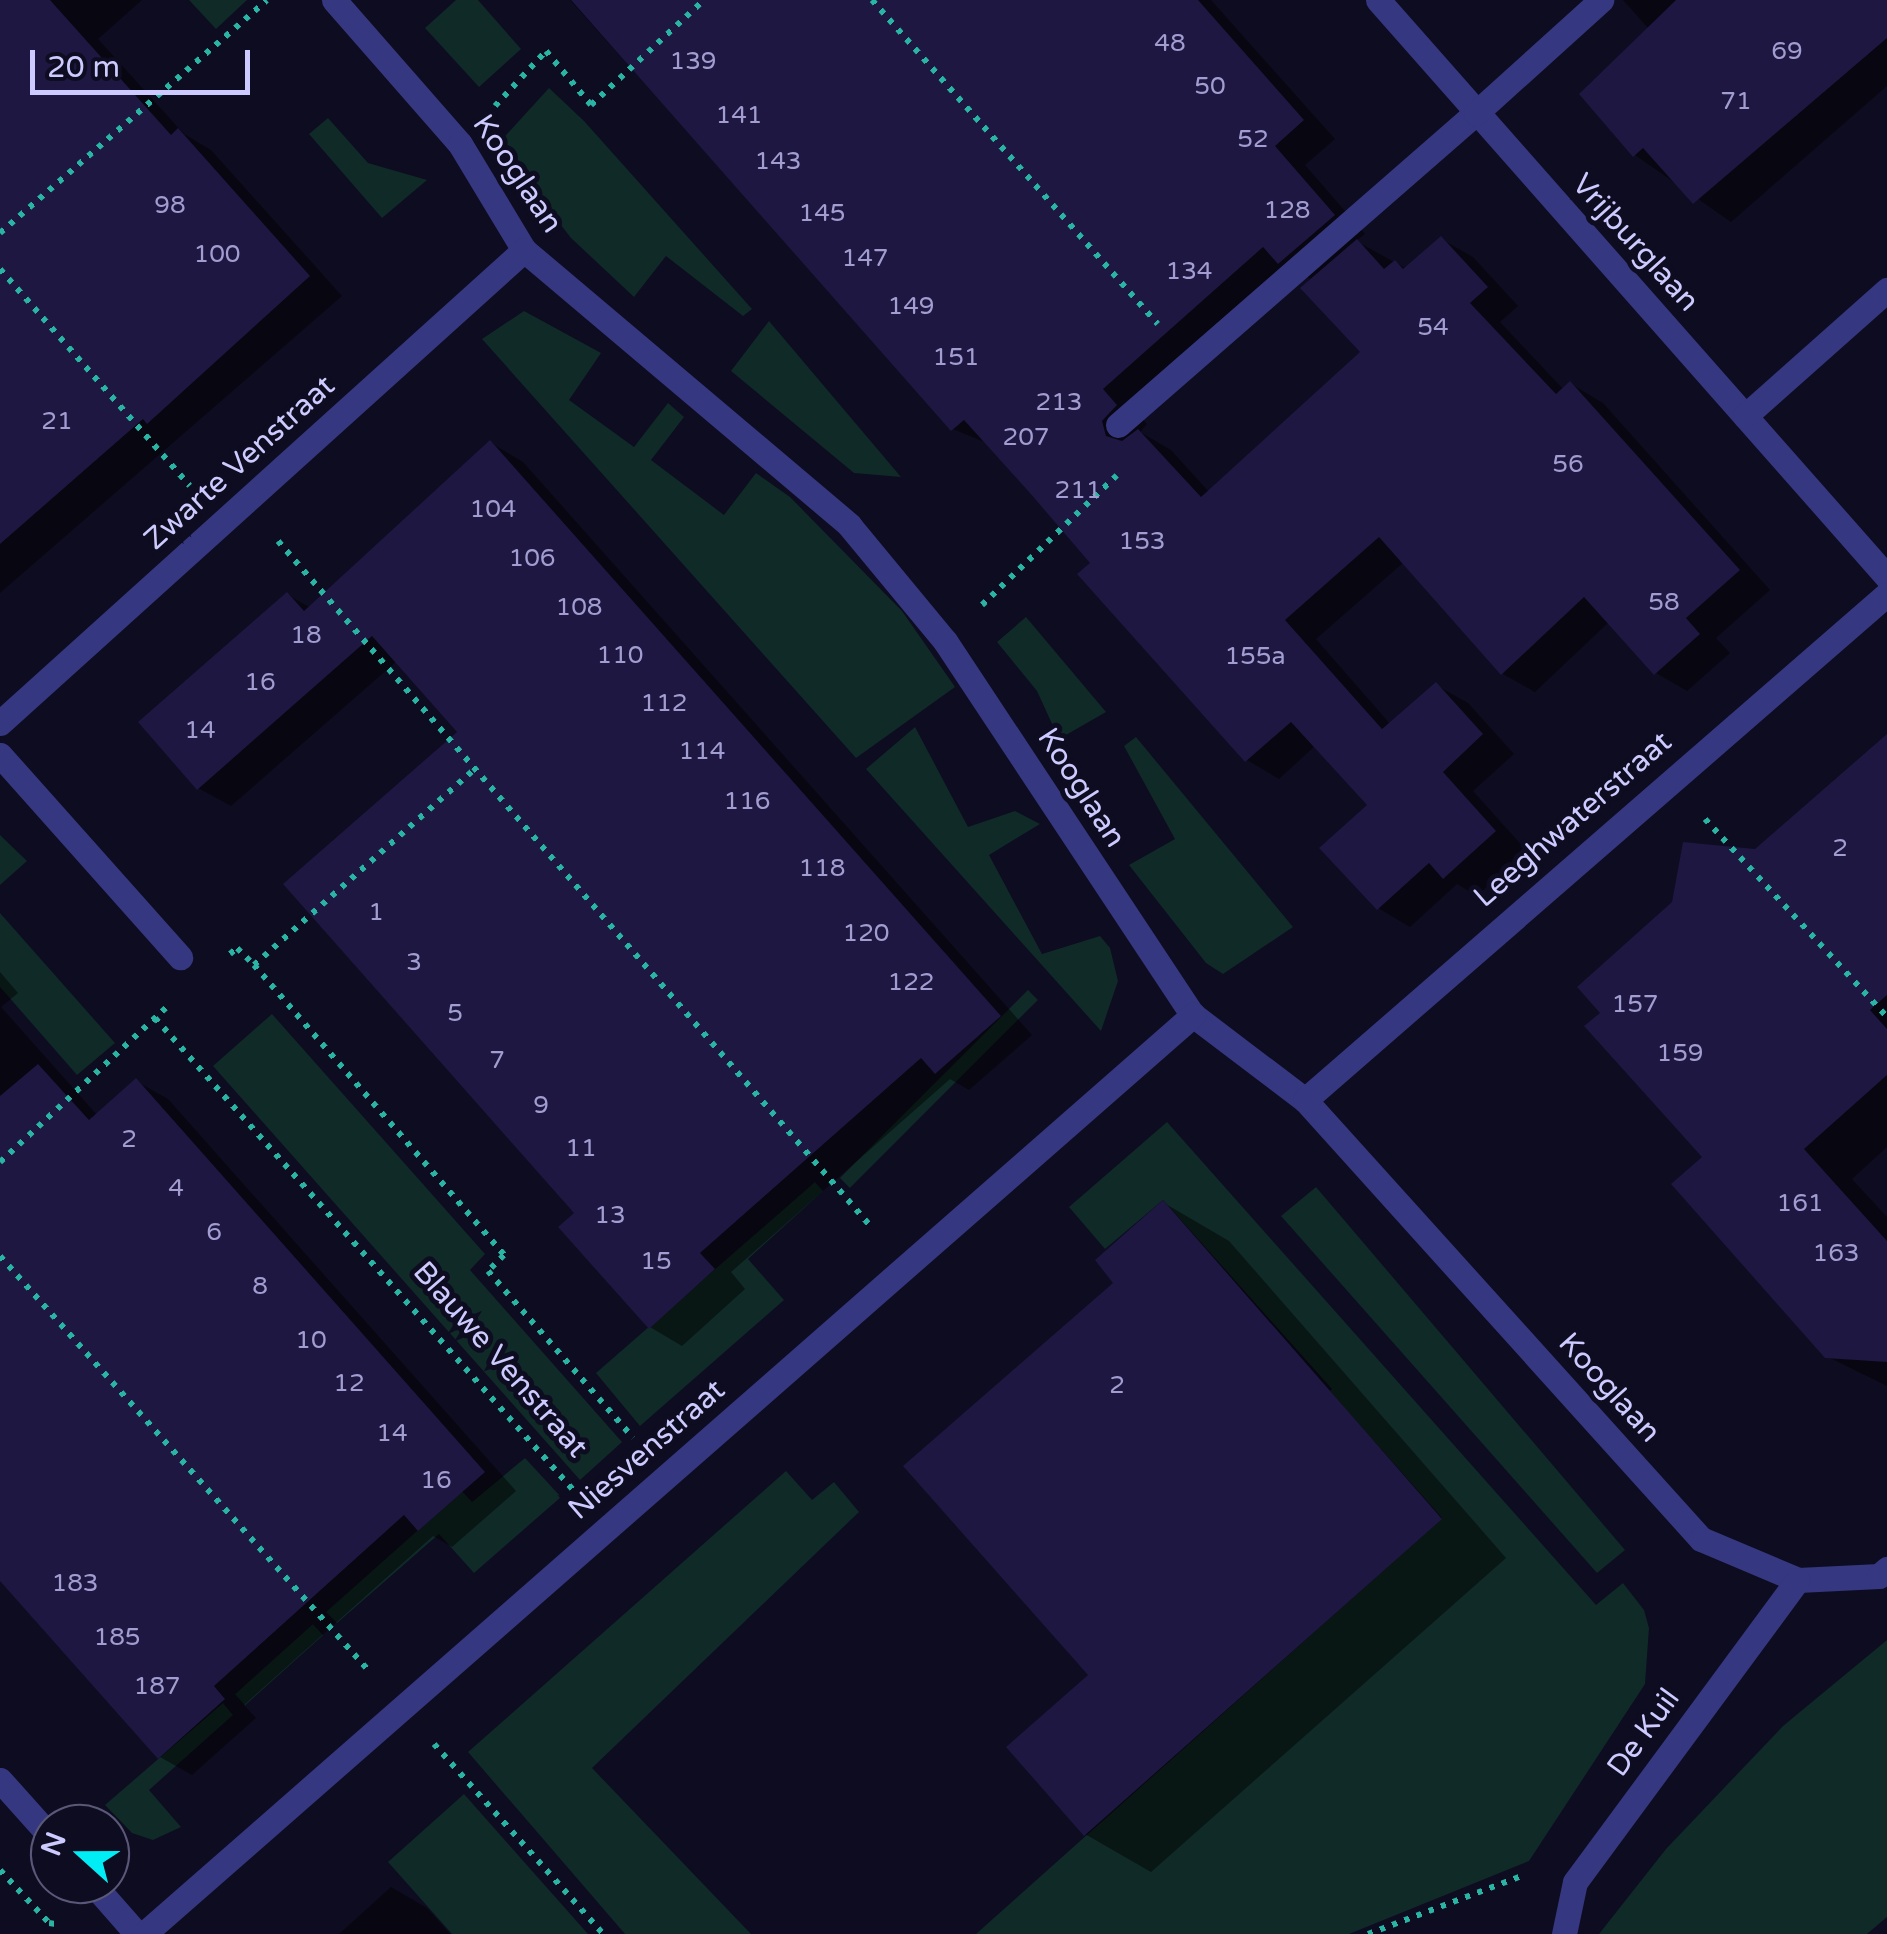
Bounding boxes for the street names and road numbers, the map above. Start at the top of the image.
street label: Kooglaan [464,108,570,240]
street label: Vrijburglaan [1564,167,1706,319]
street label: Zwarte Venstraat [137,368,343,558]
street label: Kooglaan [1029,722,1133,854]
street label: Leeghwaterstraat [1467,724,1679,916]
street label: Blauwe Venstraat [405,1255,595,1465]
street label: Kooglaan [1550,1326,1668,1450]
street label: Niesvenstraat [561,1372,733,1528]
street label: De Kuil [1600,1682,1688,1784]

